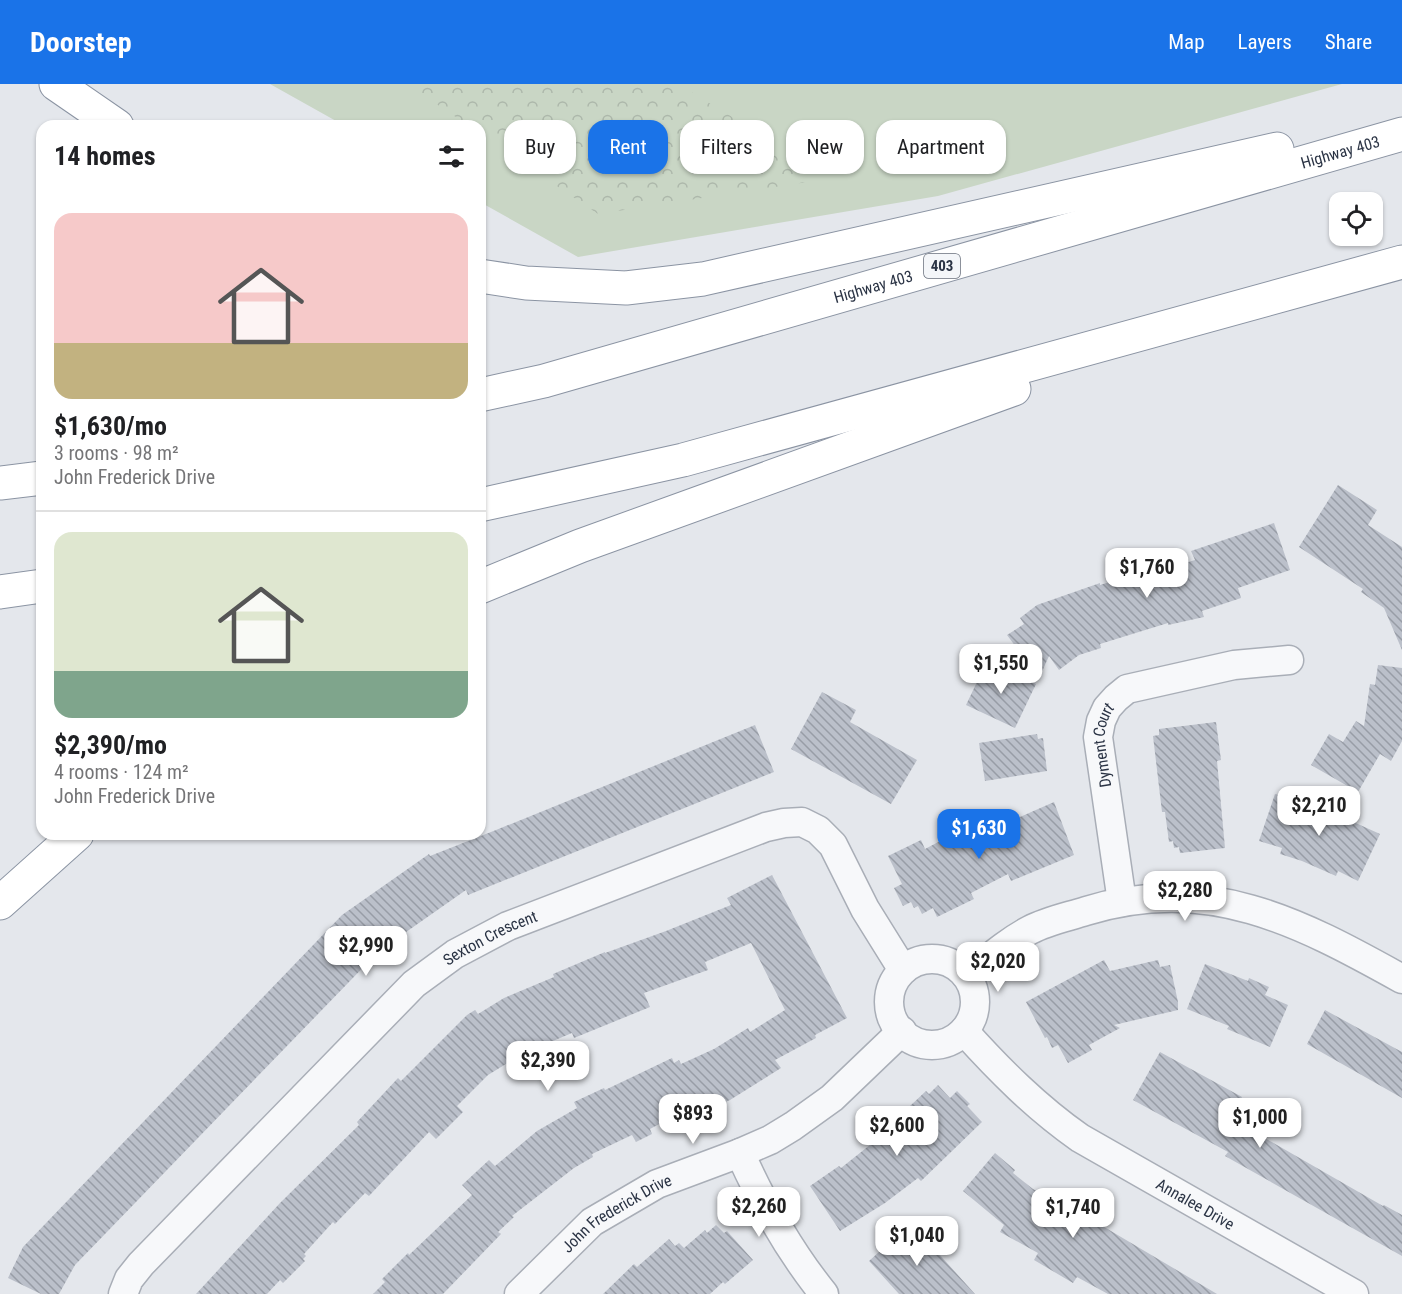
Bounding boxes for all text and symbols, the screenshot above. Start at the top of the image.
text: Doorstep [30,26,132,59]
text: Map [1168,30,1205,54]
text: Layers [1238,30,1292,54]
text: Share [1325,30,1372,54]
chip: Buy [504,120,576,174]
chip: Rent [588,120,668,174]
chip: Filters [680,120,774,174]
chip: New [786,120,864,174]
chip: Apartment [876,120,1006,174]
street label: Highway 403 [1298,131,1382,172]
icon: filters [435,140,468,173]
text: 14 homes [54,141,156,171]
map controls [1329,192,1383,246]
button: locate [1329,192,1383,246]
icon: home [207,252,315,360]
road number: 403 [924,254,960,278]
street label: Highway 403 [831,266,915,307]
text: $1,630/mo [54,411,167,441]
text: 3 rooms · 98 m² [54,441,179,465]
text: John Frederick Drive [54,465,215,489]
pin: $1,760 [1098,548,1196,599]
text: $1,760 [1119,555,1175,579]
icon: home [207,571,315,679]
pin: $1,550 [952,644,1050,695]
text: $1,550 [973,651,1029,675]
street label: Dyment Court [1089,698,1117,789]
text: $2,390/mo [54,730,167,760]
text: 4 rooms · 124 m² [54,760,189,784]
text: John Frederick Drive [54,784,215,808]
pin: $2,210 [1270,786,1368,837]
text: $2,210 [1291,793,1347,817]
pin: $1,630 [930,809,1028,860]
text: $1,630 [951,816,1007,840]
pin: $2,280 [1136,871,1234,922]
text: $2,280 [1157,878,1213,902]
street label: Sexton Crescent [439,906,540,969]
pin: $2,990 [317,926,415,977]
text: $2,990 [338,933,394,957]
pin: $2,020 [949,942,1047,993]
text: $2,020 [970,949,1026,973]
pin: $2,390 [499,1041,597,1092]
text: $2,390 [520,1048,576,1072]
pin: $893 [657,1094,729,1145]
pin: $1,000 [1211,1098,1309,1149]
text: $893 [673,1101,713,1125]
text: $1,000 [1232,1105,1288,1129]
pin: $2,600 [848,1106,946,1157]
text: $2,600 [869,1113,925,1137]
street label: John Frederick Drive [558,1170,674,1256]
street label: Annalee Drive [1153,1174,1238,1233]
pin: $2,260 [710,1187,808,1238]
pin: $1,740 [1024,1188,1122,1239]
text: $2,260 [731,1194,787,1218]
text: $1,740 [1045,1195,1101,1219]
pin: $1,040 [868,1216,966,1267]
text: $1,040 [889,1223,945,1247]

